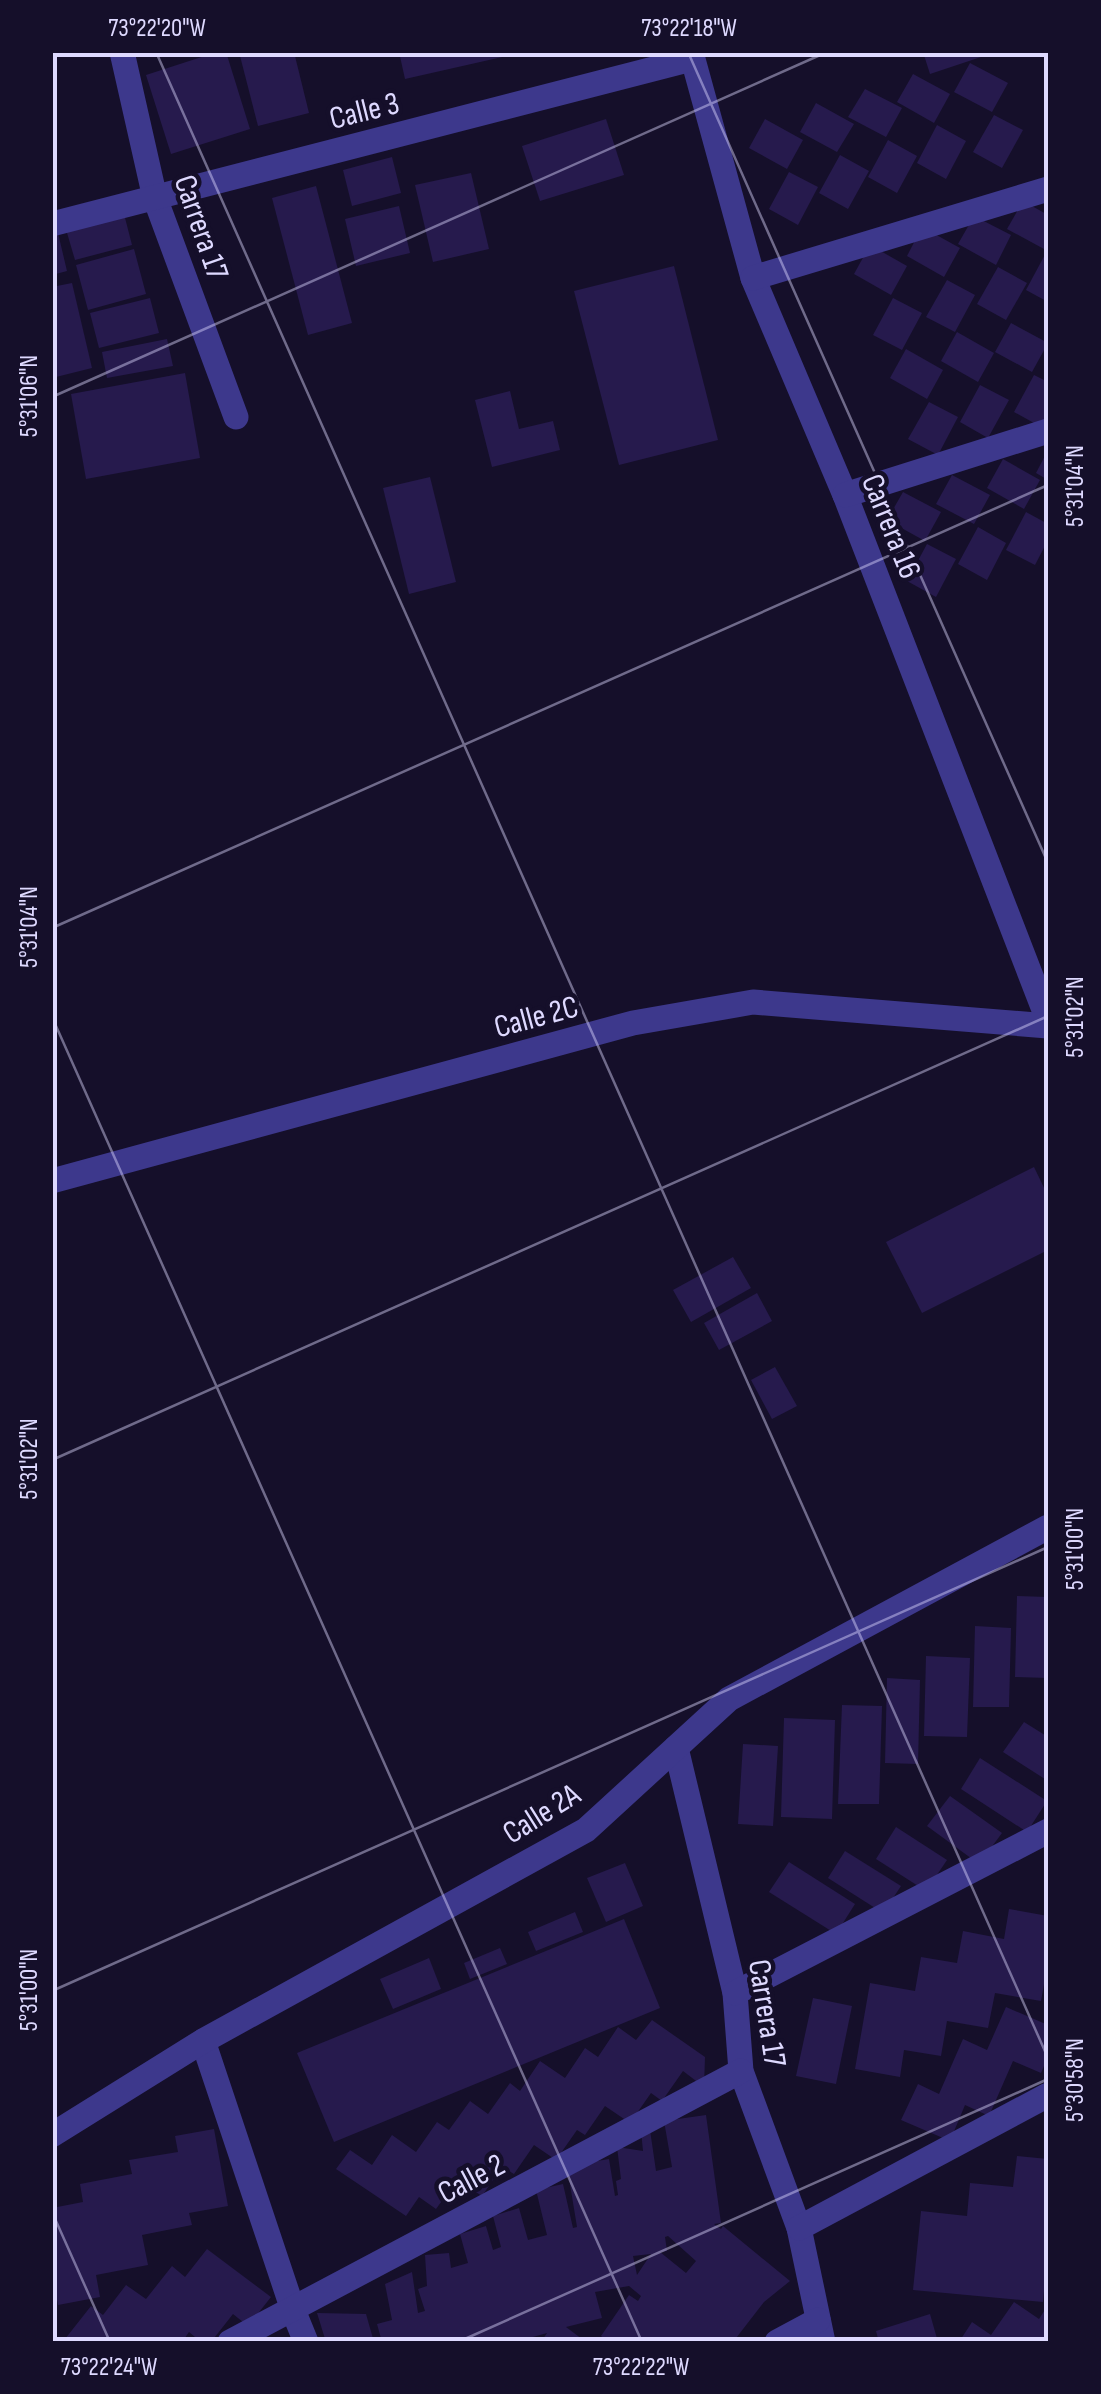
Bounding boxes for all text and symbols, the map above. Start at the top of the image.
text: 73°22'20"W [108,13,206,44]
text: 73°22'18"W [641,13,737,44]
street label: Calle 3 [325,84,403,139]
street label: Carrera 17 [165,170,237,285]
text: 5°31'06"N [14,355,45,437]
text: 5°31'04"N [1060,445,1091,527]
street label: Carrera 16 [852,469,929,585]
text: 5°31'04"N [14,886,45,968]
text: 5°31'02"N [1060,976,1091,1058]
street label: Calle 2C [490,988,583,1047]
text: 5°31'02"N [14,1418,45,1500]
text: 5°31'00"N [1060,1508,1091,1590]
street label: Calle 2A [496,1775,588,1853]
text: 5°31'00"N [14,1949,45,2031]
street label: Carrera 17 [739,1957,794,2070]
text: 5°30'58"N [1060,2038,1091,2122]
street label: Calle 2 [431,2146,512,2213]
text: 73°22'24"W [61,2352,157,2383]
text: 73°22'22"W [593,2352,689,2383]

